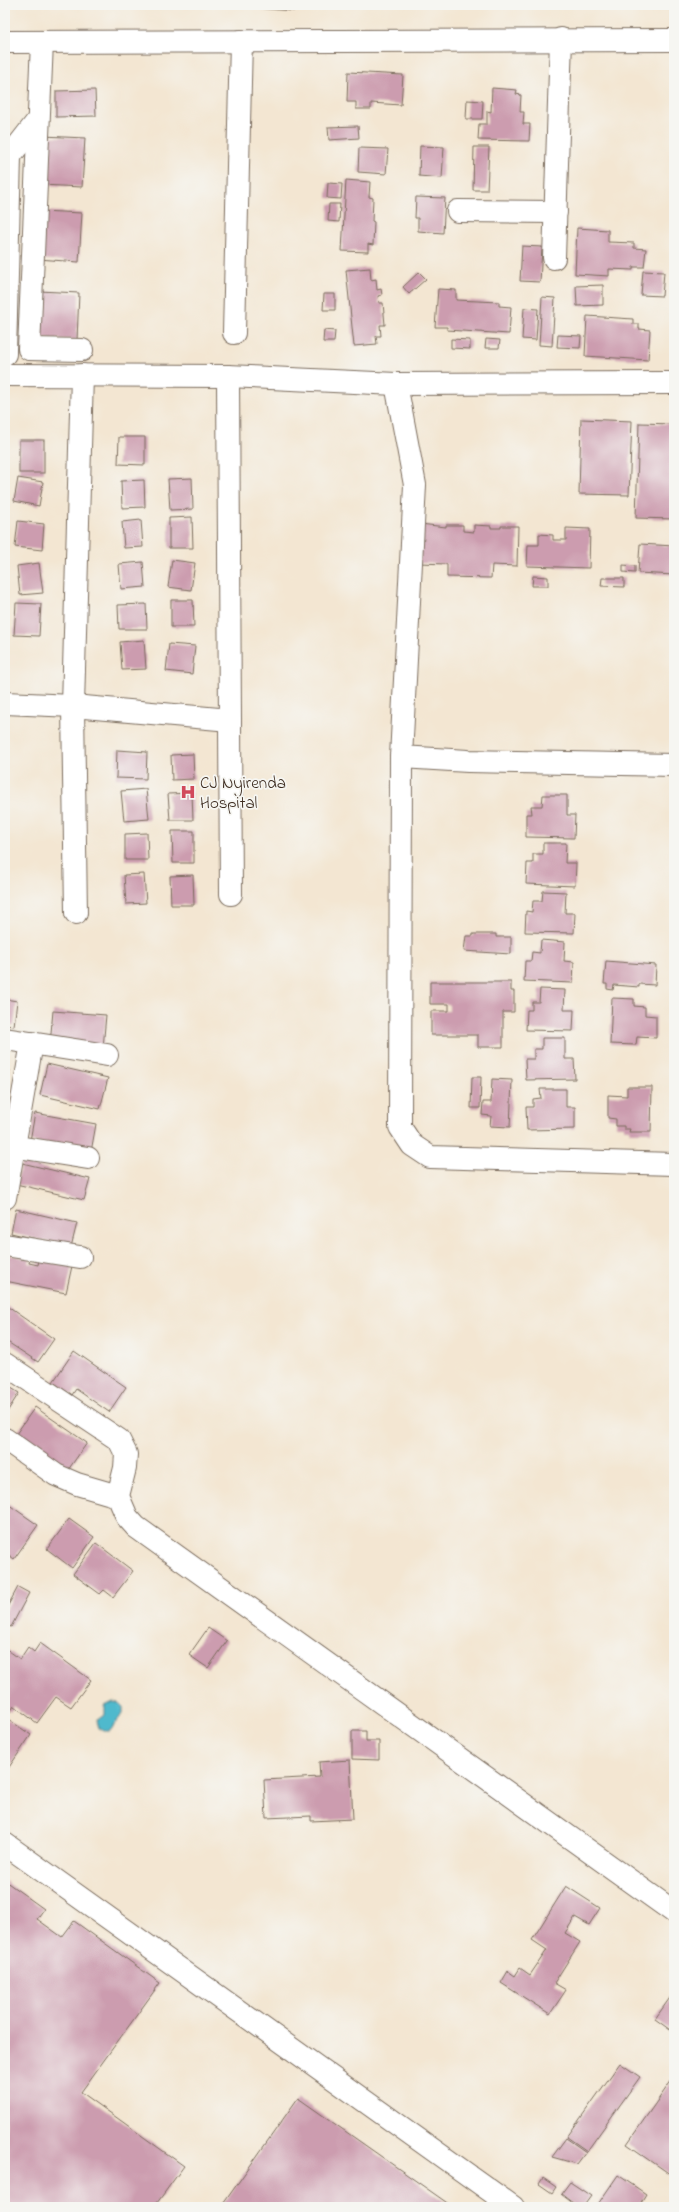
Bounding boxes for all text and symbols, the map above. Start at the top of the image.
place label: CJ Nyirenda Hospital [200,771,286,816]
hospital icon: CJ Nyirenda Hospital [179,783,197,801]

